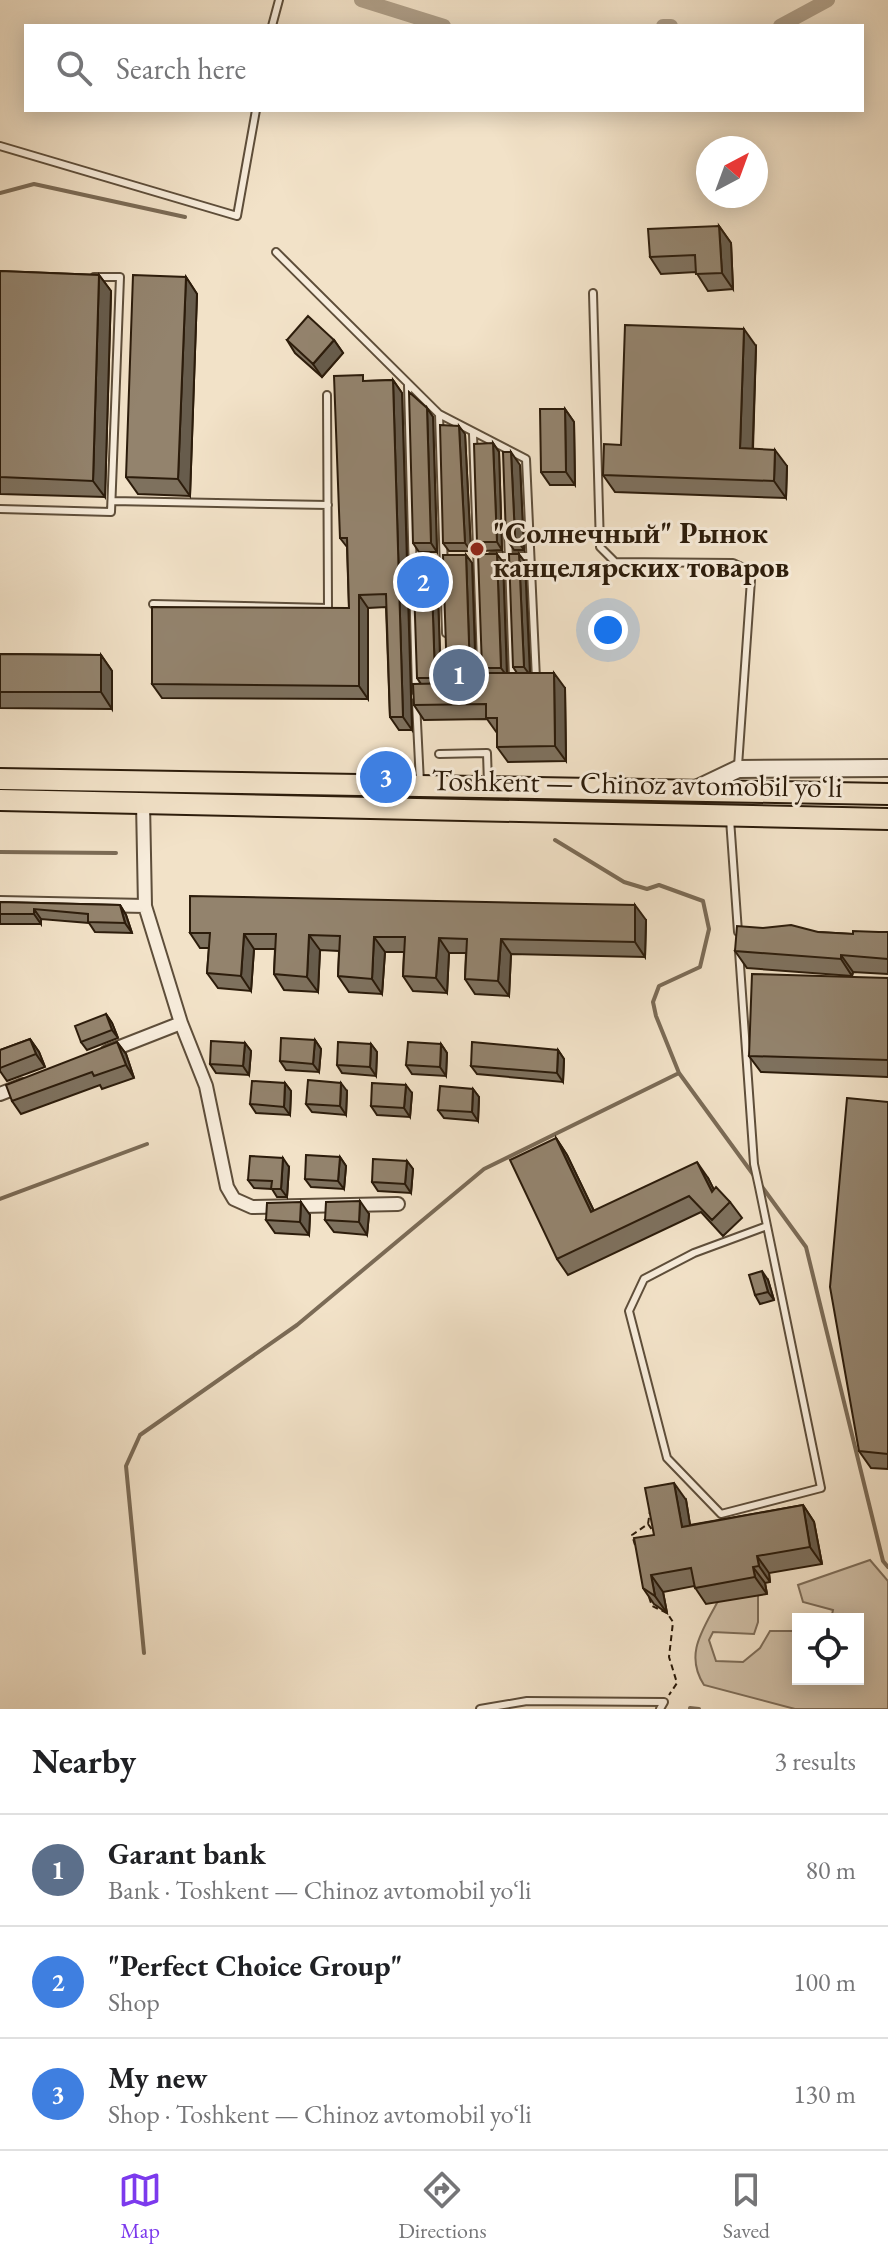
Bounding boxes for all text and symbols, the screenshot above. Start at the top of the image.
search box [24,24,864,112]
icon: search [52,46,96,90]
text: Search here [116,49,246,88]
north arrow [696,136,768,208]
place label: "Солнечный" Рынок канцелярских товаров [493,513,789,586]
marker: "Солнечный" Рынок канцелярских товаров [468,540,486,558]
pin: 2 [397,552,449,612]
your location [588,610,628,650]
pin: 1 [433,645,485,705]
pin: 3 [360,747,412,807]
street label: Toshkent — Chinoz avtomobil yoʻli [431,760,843,806]
map controls [792,1613,864,1685]
button: locate [792,1613,864,1685]
text: Nearby [32,1739,136,1783]
text: 3 results [775,1744,856,1778]
text: Garant bank [108,1834,266,1873]
text: 1 [51,1853,65,1887]
text: 80 m [806,1853,856,1887]
text: Bank · Toshkent — Chinoz avtomobil yoʻli [108,1873,531,1907]
text: "Perfect Choice Group" [108,1946,403,1985]
text: 2 [51,1965,65,1999]
text: 100 m [793,1965,856,1999]
text: Shop [108,1985,160,2019]
text: My new [108,2058,208,2097]
text: 3 [51,2077,65,2111]
text: 130 m [793,2077,856,2111]
text: Shop · Toshkent — Chinoz avtomobil yoʻli [108,2097,532,2131]
tab: Map [118,2168,162,2245]
tab: Directions [398,2168,487,2245]
tab: Saved [723,2168,770,2245]

